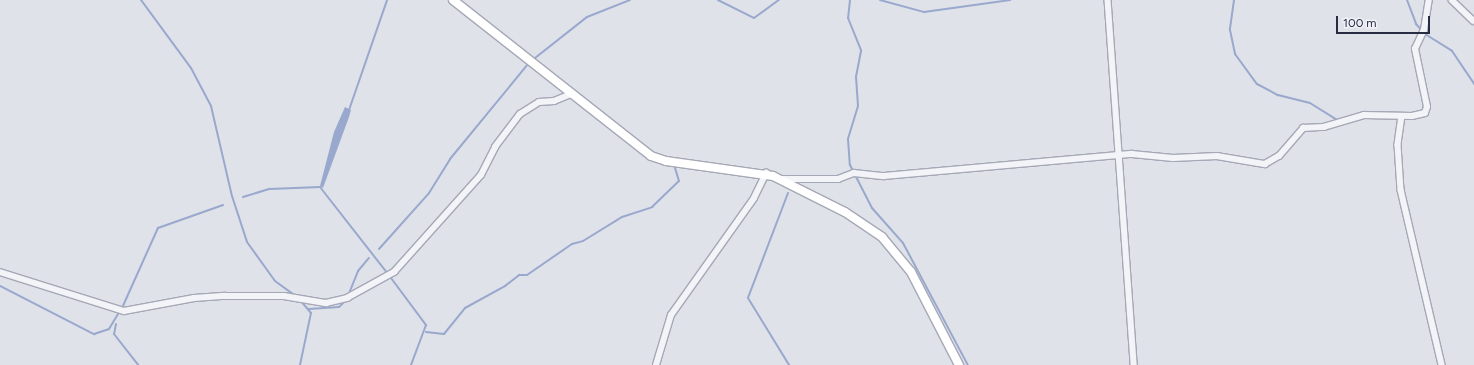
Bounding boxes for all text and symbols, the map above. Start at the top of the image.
scale bar [1338,8,1432,34]
text: 100 m [1343,16,1377,30]

